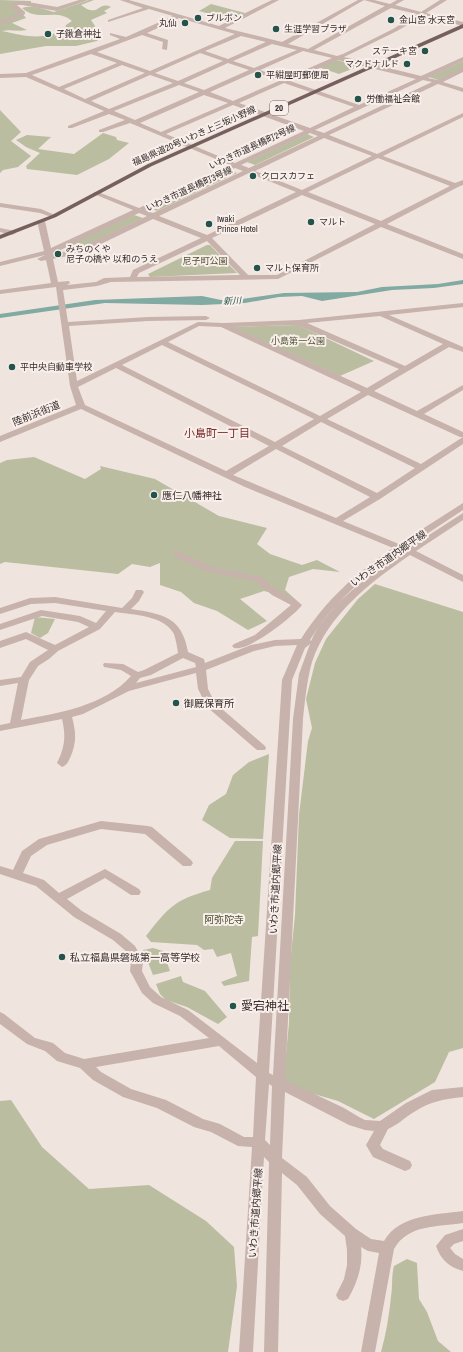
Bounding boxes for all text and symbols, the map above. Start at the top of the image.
place label: ブルボン [206,12,242,24]
marker: ブルボン [193,13,203,23]
place label: 金山宮 水天宮 [399,14,455,26]
marker: 金山宮 水天宮 [386,15,396,25]
place label: 丸仙 [159,17,177,29]
marker: 丸仙 [180,18,190,28]
place label: 生涯学習プラザ [284,23,347,35]
marker: 生涯学習プラザ [271,24,281,34]
place label: 子鍬倉神社 [56,28,101,40]
marker: 子鍬倉神社 [43,29,53,39]
place label: ステーキ宮 [372,45,417,57]
marker: ステーキ宮 [420,46,430,56]
place label: マクドナルド [345,58,399,70]
marker: マクドナルド [402,59,412,69]
place label: 平紺屋町郵便局 [266,69,329,81]
marker: 平紺屋町郵便局 [253,70,263,80]
place label: 労働福祉会館 [366,93,420,105]
marker: 労働福祉会館 [353,94,363,104]
road number: 20 [270,101,288,115]
street label: 福島県道20号いわき上三坂小野線 [130,103,259,169]
street label: いわき市道長橋町2号線 [207,121,298,172]
street label: いわき市道長橋町3号線 [144,163,235,214]
place label: クロスカフェ [261,170,315,182]
marker: クロスカフェ [248,171,258,181]
place label: Iwaki Prince Hotel [217,213,258,235]
place label: マルト [319,216,346,228]
marker: マルト [306,217,316,227]
marker: Iwaki Prince Hotel [204,219,214,229]
place label: みちのくや 尼子の橋や 以和のうえ [66,243,158,265]
marker: みちのくや 尼子の橋や 以和のうえ [53,249,63,259]
park label: 尼子町公園 [182,255,228,267]
place label: マルト保育所 [265,262,319,274]
marker: マルト保育所 [252,263,262,273]
water label: 新川 [223,294,242,307]
park label: 小島第一公園 [271,335,325,347]
place label: 平中央自動車学校 [20,361,92,373]
marker: 平中央自動車学校 [7,362,17,372]
street label: 陸前浜街道 [11,398,62,429]
district label: 小島町一丁目 [184,426,250,440]
place label: 應仁八幡神社 [162,489,222,502]
marker: 應仁八幡神社 [149,490,159,500]
street label: いわき市道内郷平線 [348,527,429,590]
place label: 御厩保育所 [184,697,234,710]
marker: 御厩保育所 [171,698,181,708]
street label: いわき市道内郷平線 [267,844,284,934]
park label: 阿弥陀寺 [204,913,244,926]
place label: 私立福島県磐城第一高等学校 [70,951,200,964]
marker: 私立福島県磐城第一高等学校 [57,952,67,962]
place label: 愛宕神社 [241,998,289,1014]
marker: 愛宕神社 [228,1001,238,1011]
street label: いわき市道内郷平線 [246,1168,265,1258]

